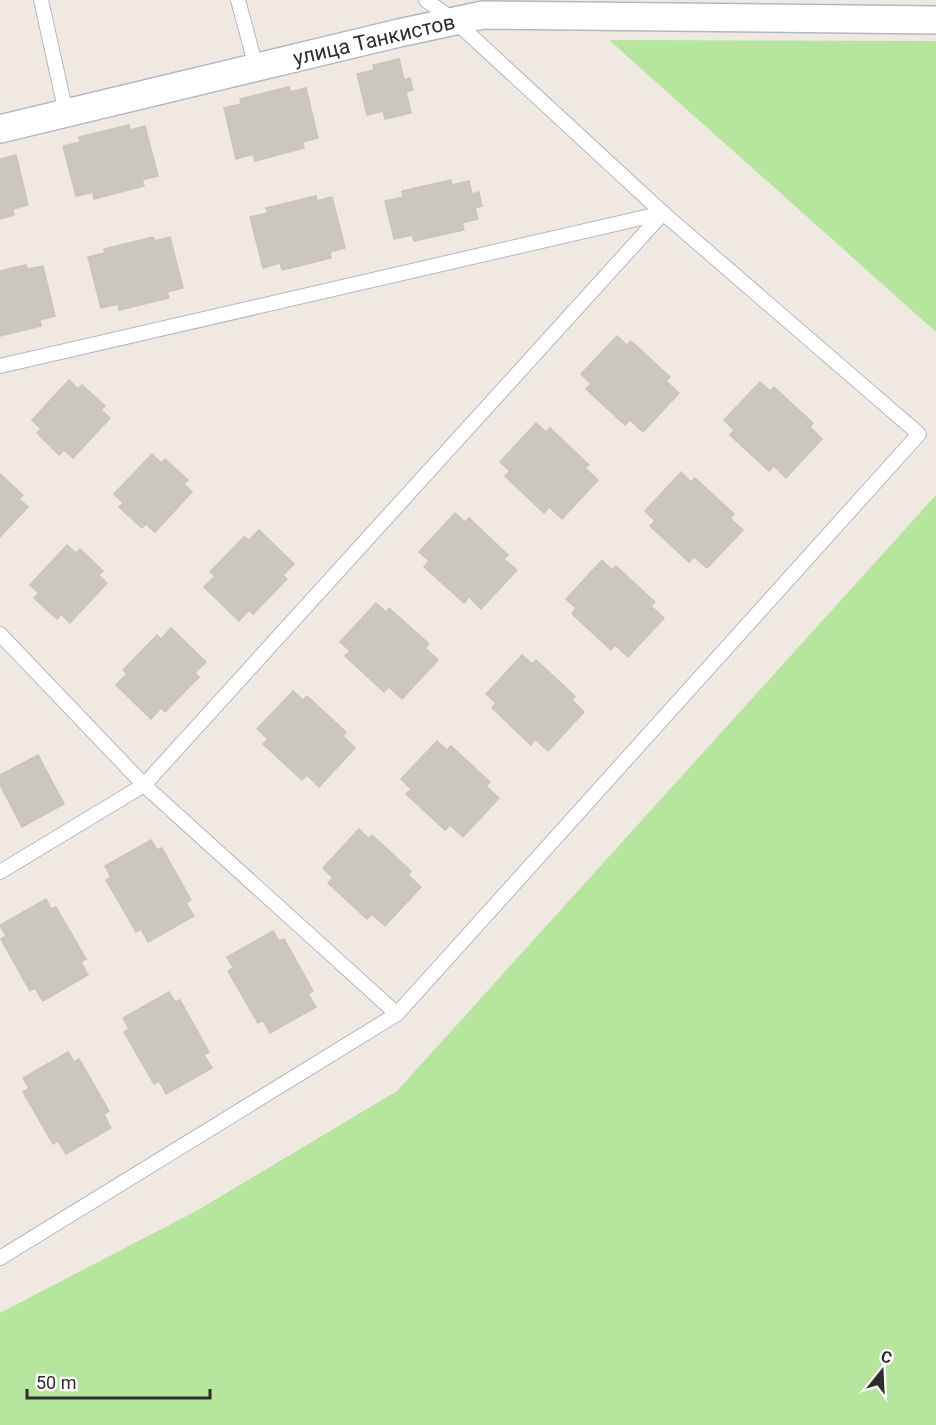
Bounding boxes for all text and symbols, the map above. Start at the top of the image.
street label: улица Танкистов [291,10,457,70]
north arrow [852,1341,912,1401]
text: С [879,1347,894,1368]
scale bar [27,1362,210,1400]
text: 50 m [36,1372,76,1393]

